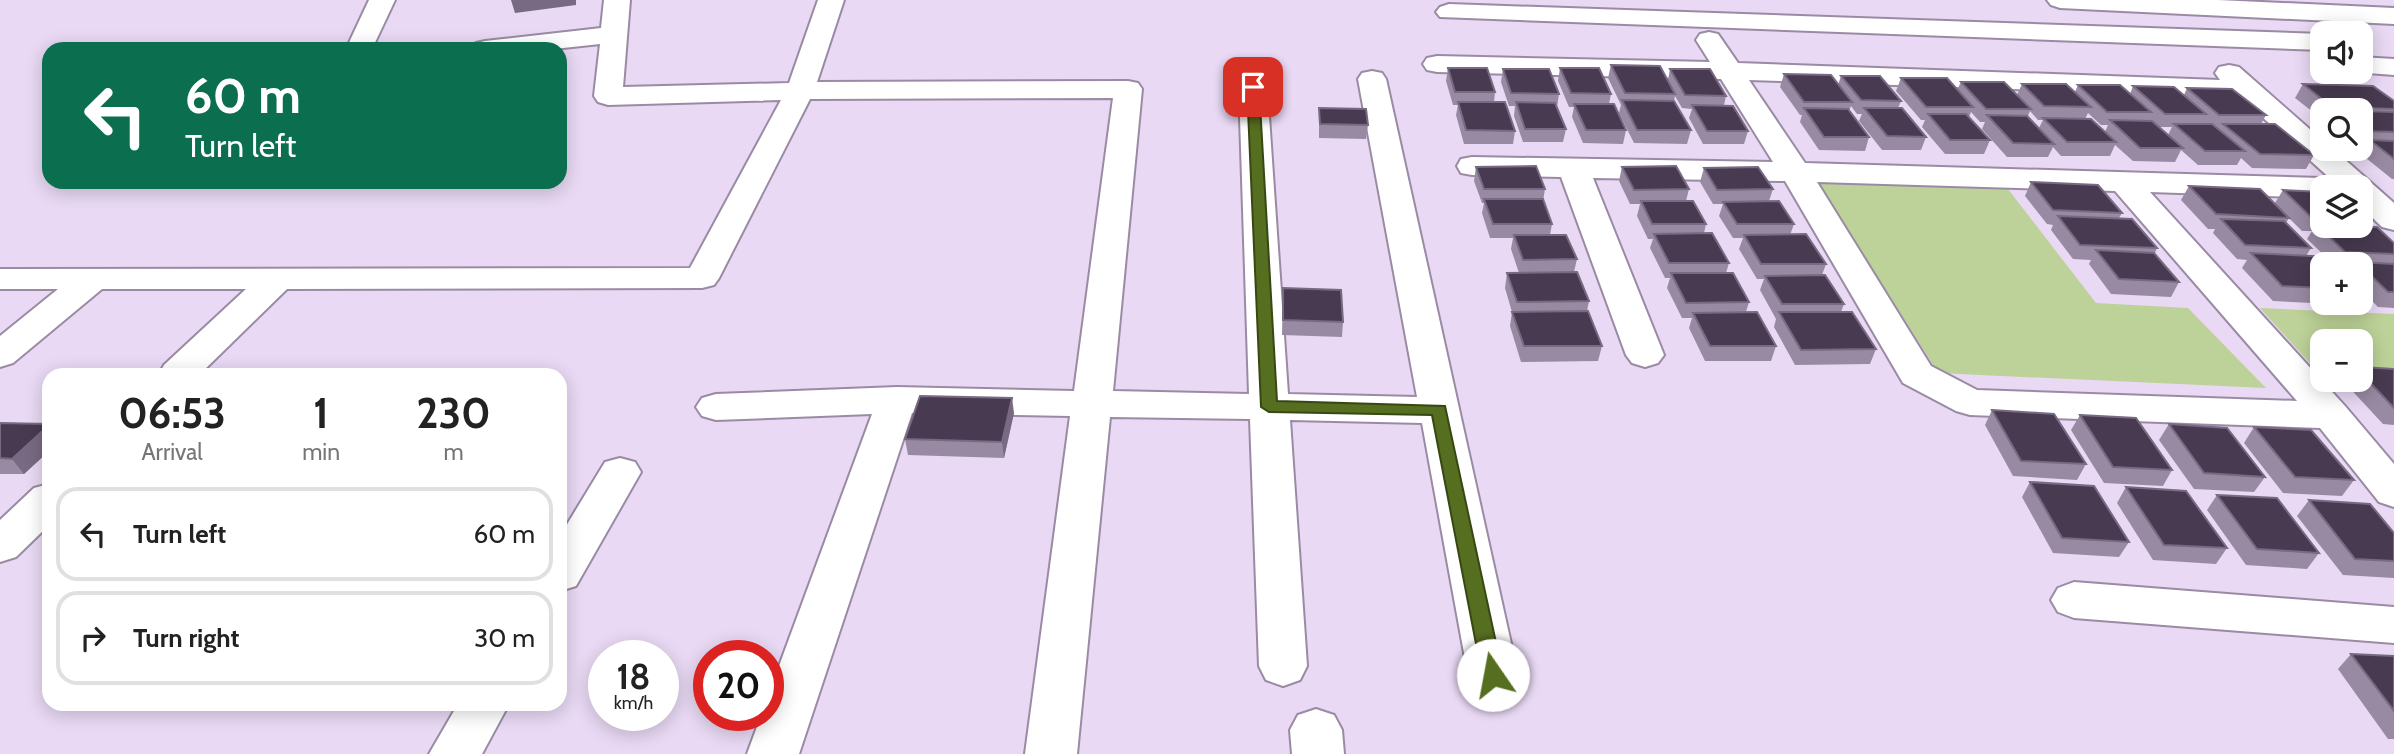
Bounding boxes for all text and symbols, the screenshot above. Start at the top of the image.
map controls [2310,21,2373,392]
button: sound [2310,21,2373,84]
pin [1223,57,1283,117]
text: 60 m [185,66,301,125]
icon: arrive [1234,68,1272,106]
icon: left [70,70,161,161]
button: search [2310,98,2373,161]
text: Turn left [185,126,296,165]
button: layers [2310,175,2373,238]
button: + [2310,252,2373,315]
button: − [2310,329,2373,392]
text: 06:53 [118,387,226,439]
text: 1 [313,387,329,439]
text: 230 [416,387,491,439]
text: Arrival [141,438,203,466]
text: min [302,438,340,466]
text: m [443,438,464,466]
icon: left [74,515,112,553]
text: Turn left [133,518,226,550]
text: 60 m [473,518,535,550]
icon: right [74,619,112,657]
text: Turn right [133,622,239,654]
text: 30 m [474,622,535,654]
position arrow [1456,638,1530,712]
speed limit sign: 20 [693,640,784,731]
text: 18 [616,655,651,698]
text: km/h [614,692,653,714]

